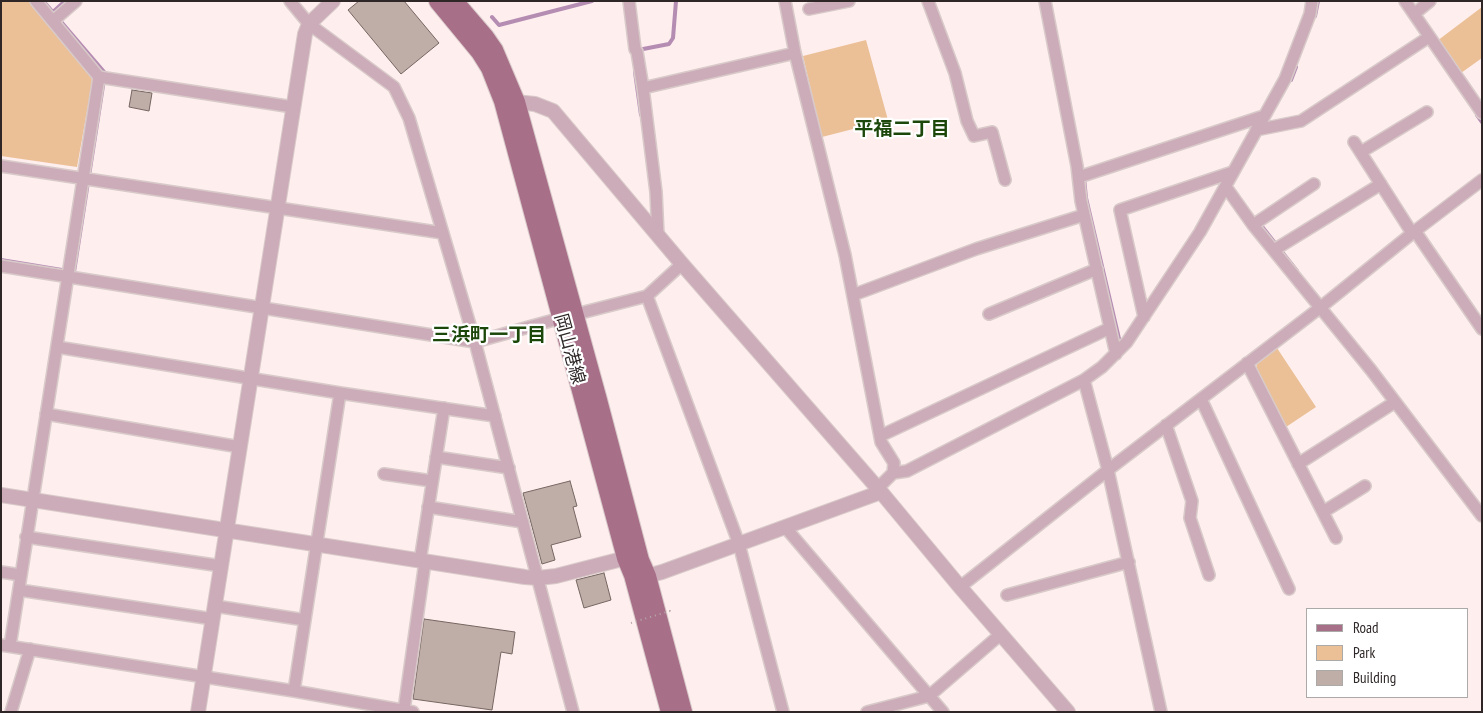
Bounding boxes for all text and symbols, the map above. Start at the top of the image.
district label: 平福二丁目 [855,119,949,141]
street label: 岡山港線 [549,311,589,387]
district label: 三浜町一丁目 [432,325,546,347]
legend [1306,608,1468,698]
text: Road [1353,618,1379,637]
text: Park [1353,643,1375,662]
text: Building [1353,668,1396,687]

